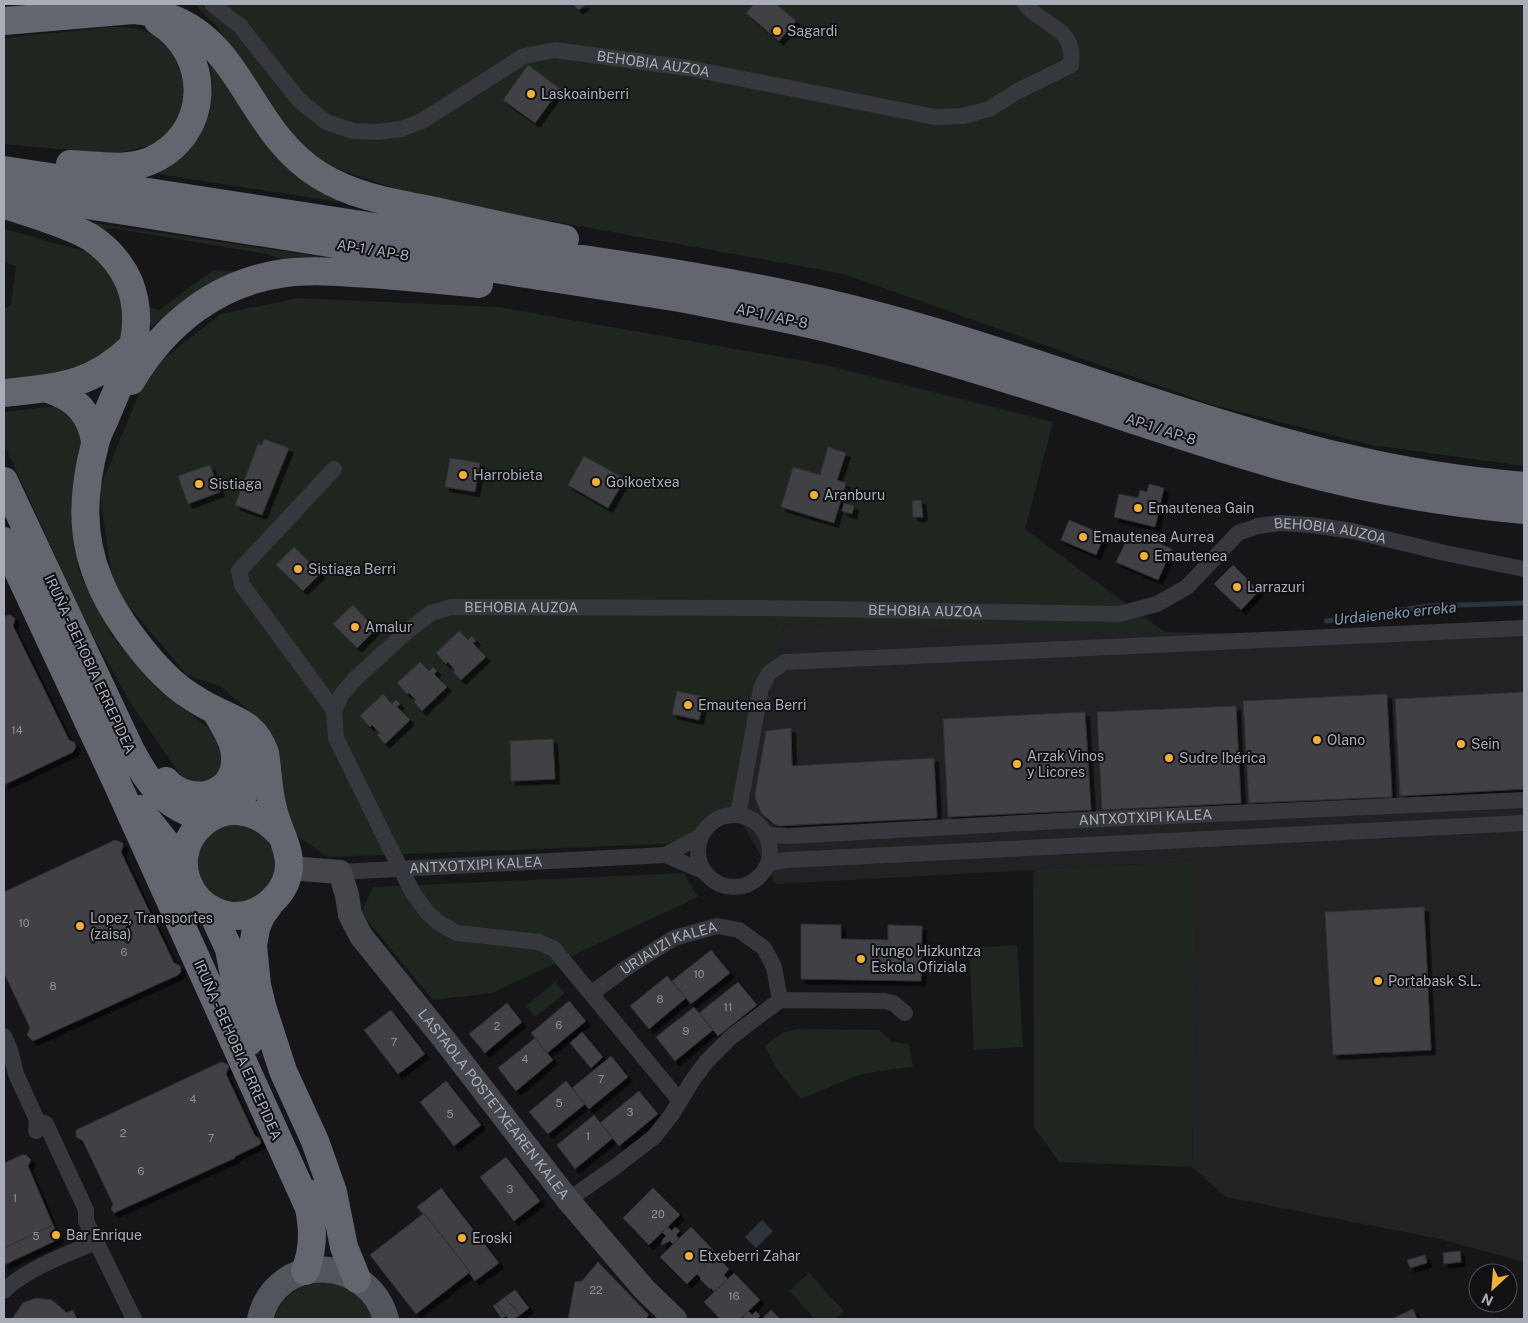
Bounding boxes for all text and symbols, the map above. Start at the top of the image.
place label: Sagardi [787,23,838,39]
marker: Sagardi [771,25,783,37]
street label: BEHOBIA AUZOA [596,48,711,80]
place label: Laskoainberri [541,86,629,102]
marker: Laskoainberri [525,88,537,100]
street label: AP-1 / AP-8 [336,236,410,264]
street label: AP-1 / AP-8 [735,301,809,331]
street label: AP-1 / AP-8 [1124,410,1198,448]
place label: Harrobieta [473,467,543,483]
marker: Harrobieta [457,469,469,481]
place label: Goikoetxea [606,474,680,490]
place label: Sistiaga [209,476,262,492]
marker: Goikoetxea [590,476,602,488]
marker: Sistiaga [193,478,205,490]
place label: Aranburu [824,487,885,503]
marker: Aranburu [808,489,820,501]
place label: Emautenea Gain [1148,500,1254,516]
marker: Emautenea Gain [1132,502,1144,514]
street label: BEHOBIA AUZOA [1273,515,1388,547]
place label: Emautenea Aurrea [1093,529,1214,545]
marker: Emautenea Aurrea [1077,531,1089,543]
place label: Emautenea [1154,548,1227,564]
marker: Emautenea [1138,550,1150,562]
place label: Sistiaga Berri [308,561,396,577]
marker: Sistiaga Berri [292,563,304,575]
street label: IRUÑA - BEHOBIA ERREPIDEA [41,572,139,756]
place label: Larrazuri [1247,579,1305,595]
marker: Larrazuri [1231,581,1243,593]
water label: Urdaieneko erreka [1333,598,1457,628]
street label: BEHOBIA AUZOA [464,599,578,615]
street label: BEHOBIA AUZOA [868,602,982,620]
place label: Amalur [365,619,412,635]
marker: Amalur [349,621,361,633]
place label: Emautenea Berri [698,697,807,713]
marker: Emautenea Berri [682,699,694,711]
house number: 14 [11,724,23,736]
place label: Olano [1327,732,1365,748]
marker: Olano [1311,734,1323,746]
place label: Sein [1471,736,1500,752]
marker: Sein [1455,738,1467,750]
place label: Arzak Vinos y Licores [1027,748,1104,780]
place label: Sudre Ibérica [1179,750,1266,766]
marker: Sudre Ibérica [1163,752,1175,764]
marker: Arzak Vinos y Licores [1011,758,1023,770]
street label: ANTXOTXIPI KALEA [1078,806,1213,828]
street label: ANTXOTXIPI KALEA [409,853,543,876]
place label: Lopez, Transportes (zaisa) [90,910,213,942]
house number: 10 [18,917,30,929]
street label: URJAUZI KALEA [617,918,719,978]
marker: Lopez, Transportes (zaisa) [74,920,86,932]
place label: Irungo Hizkuntza Eskola Ofiziala [871,943,981,975]
house number: 6 [121,946,128,958]
marker: Irungo Hizkuntza Eskola Ofiziala [855,953,867,965]
street label: IRUÑA - BEHOBIA ERREPIDEA [191,957,286,1143]
house number: 10 [693,968,705,980]
place label: Portabask S.L. [1388,973,1481,989]
marker: Portabask S.L. [1372,975,1384,987]
house number: 8 [49,980,57,992]
house number: 8 [656,993,664,1005]
house number: 11 [724,1001,732,1013]
street label: LASTAOLA POSTETXEAREN KALEA [415,1006,573,1203]
house number: 6 [556,1019,563,1031]
house number: 2 [494,1020,501,1032]
house number: 9 [683,1025,690,1037]
house number: 7 [391,1036,398,1048]
house number: 4 [522,1053,529,1065]
house number: 7 [598,1073,605,1085]
house number: 4 [190,1093,197,1105]
house number: 5 [555,1097,563,1109]
house number: 3 [627,1106,634,1118]
house number: 5 [446,1108,454,1120]
house number: 2 [120,1127,127,1139]
house number: 1 [586,1130,590,1142]
house number: 7 [208,1132,215,1144]
house number: 6 [138,1165,145,1177]
house number: 3 [507,1183,514,1195]
house number: 1 [13,1192,17,1204]
house number: 20 [651,1208,665,1220]
place label: Bar Enrique [66,1227,142,1243]
marker: Bar Enrique [50,1229,62,1241]
house number: 5 [32,1230,40,1242]
place label: Eroski [472,1230,512,1246]
marker: Eroski [456,1232,468,1244]
place label: Etxeberri Zahar [699,1248,800,1264]
marker: Etxeberri Zahar [683,1250,695,1262]
north arrow [1468,1263,1518,1313]
house number: 22 [589,1284,603,1296]
house number: 16 [728,1290,740,1302]
text: N [1479,1290,1496,1309]

